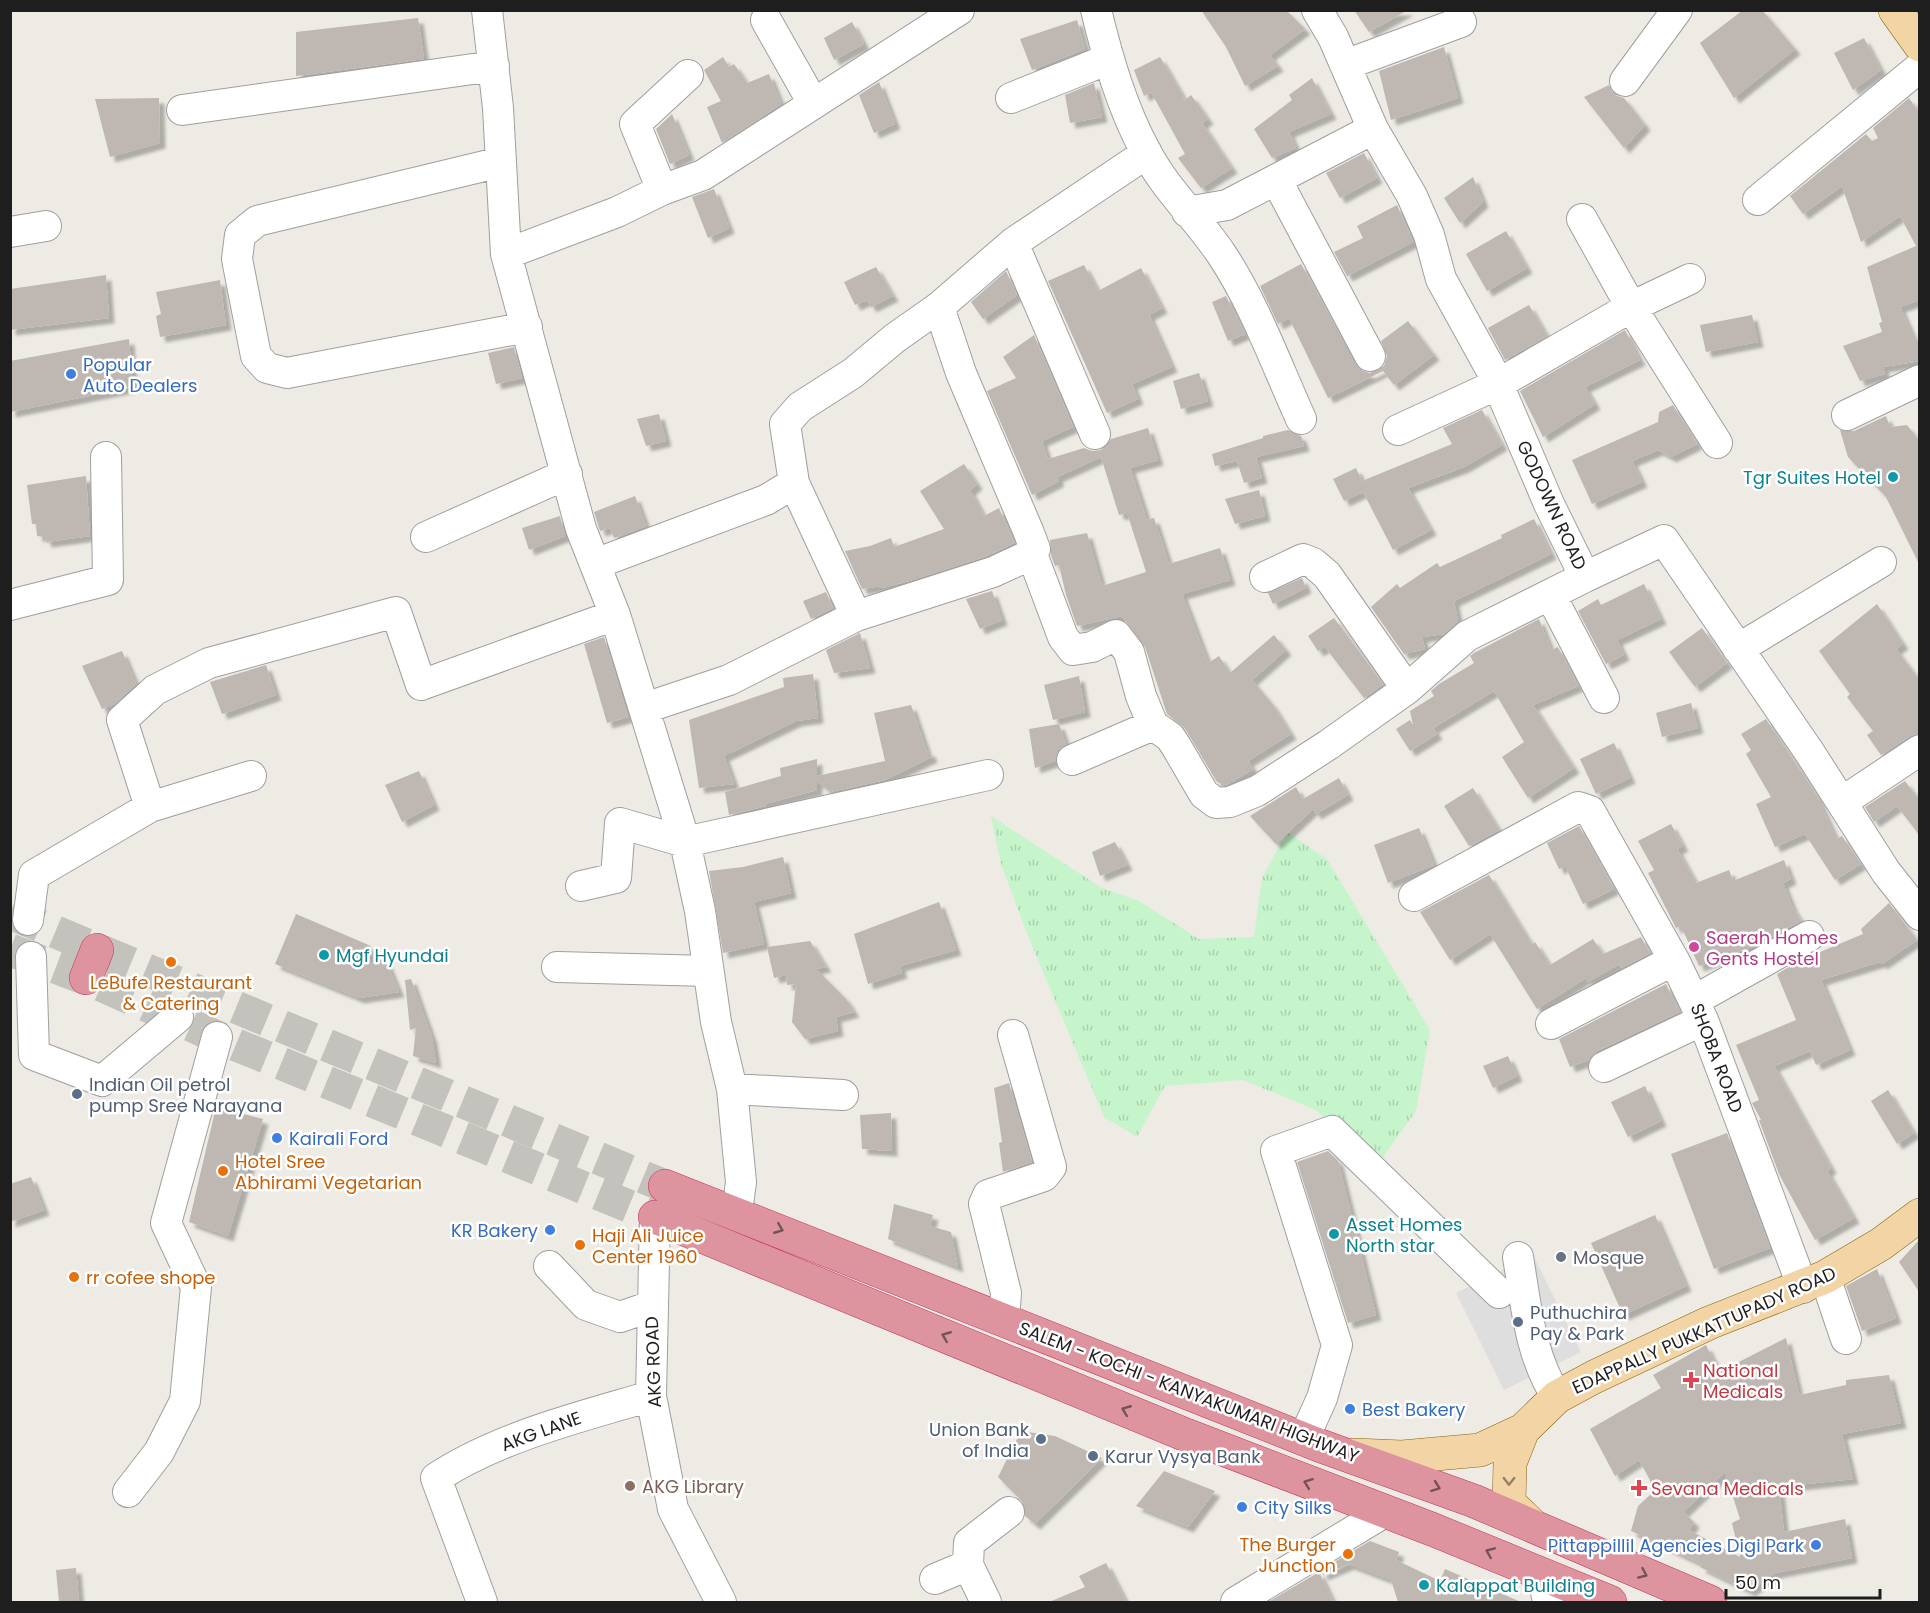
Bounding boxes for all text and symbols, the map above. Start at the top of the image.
place label: Popular Auto Dealers [83,352,197,398]
marker: Popular Auto Dealers [64,367,78,381]
street label: GODOWN ROAD [1511,436,1593,574]
place label: Tgr Suites Hotel [1743,465,1881,490]
marker: Tgr Suites Hotel [1886,470,1900,484]
place label: Saerah Homes Gents Hostel [1706,925,1838,971]
marker: Saerah Homes Gents Hostel [1687,940,1701,954]
place label: Mgf Hyundai [336,943,449,968]
marker: Mgf Hyundai [317,948,331,962]
marker: LeBufe Restaurant & Catering [164,955,178,969]
place label: LeBufe Restaurant & Catering [90,970,252,1016]
street label: SHOBA ROAD [1685,1000,1749,1116]
place label: Indian Oil petrol pump Sree Narayana [89,1072,282,1118]
marker: Indian Oil petrol pump Sree Narayana [70,1087,84,1101]
place label: Kairali Ford [289,1126,388,1151]
marker: Kairali Ford [270,1131,284,1145]
place label: Hotel Sree Abhirami Vegetarian [235,1149,422,1195]
marker: Hotel Sree Abhirami Vegetarian [216,1164,230,1178]
place label: Asset Homes North star [1346,1212,1463,1258]
place label: KR Bakery [451,1218,538,1243]
one-way arrow [773,1222,784,1234]
marker: KR Bakery [543,1223,557,1237]
place label: Haji Ali Juice Center 1960 [592,1223,704,1269]
marker: Asset Homes North star [1327,1227,1341,1241]
marker: Haji Ali Juice Center 1960 [573,1238,587,1252]
place label: Mosque [1573,1245,1644,1270]
marker: Mosque [1554,1250,1568,1264]
street label: EDAPPALLY PUKKATTUPADY ROAD [1568,1260,1840,1400]
place label: rr cofee shope [86,1265,216,1290]
marker: rr cofee shope [67,1270,81,1284]
place label: Puthuchira Pay & Park [1530,1300,1627,1346]
street label: SALEM - KOCHI - KANYAKUMARI HIGHWAY [1015,1315,1363,1469]
marker: Puthuchira Pay & Park [1511,1315,1525,1329]
street label: AKG ROAD [639,1316,667,1408]
one-way arrow [941,1331,952,1343]
place label: National Medicals [1703,1358,1783,1404]
marker: National Medicals [1684,1373,1698,1387]
place label: Best Bakery [1362,1397,1465,1422]
marker: Best Bakery [1343,1402,1357,1416]
street label: AKG LANE [497,1405,585,1457]
one-way arrow [1122,1405,1133,1417]
place label: Union Bank of India [929,1417,1030,1463]
marker: Union Bank of India [1034,1432,1048,1446]
place label: Karur Vysya Bank [1105,1444,1261,1469]
marker: Karur Vysya Bank [1086,1449,1100,1463]
place label: AKG Library [642,1474,744,1499]
place label: Sevana Medicals [1651,1476,1804,1501]
one-way arrow [1503,1477,1515,1486]
one-way arrow [1303,1478,1314,1490]
marker: AKG Library [623,1479,637,1493]
one-way arrow [1430,1480,1441,1492]
marker: Sevana Medicals [1632,1481,1646,1495]
place label: City Silks [1254,1495,1332,1520]
marker: City Silks [1235,1500,1249,1514]
place label: The Burger Junction [1239,1532,1336,1578]
place label: Pittappillil Agencies Digi Park [1548,1533,1805,1558]
marker: Pittappillil Agencies Digi Park [1809,1538,1823,1552]
marker: The Burger Junction [1341,1547,1355,1561]
one-way arrow [1485,1547,1496,1559]
scale bar [1726,1562,1880,1600]
one-way arrow [1637,1566,1648,1578]
text: 50 m [1735,1570,1781,1595]
place label: Kalappat Building [1436,1573,1595,1598]
marker: Kalappat Building [1417,1578,1431,1592]

